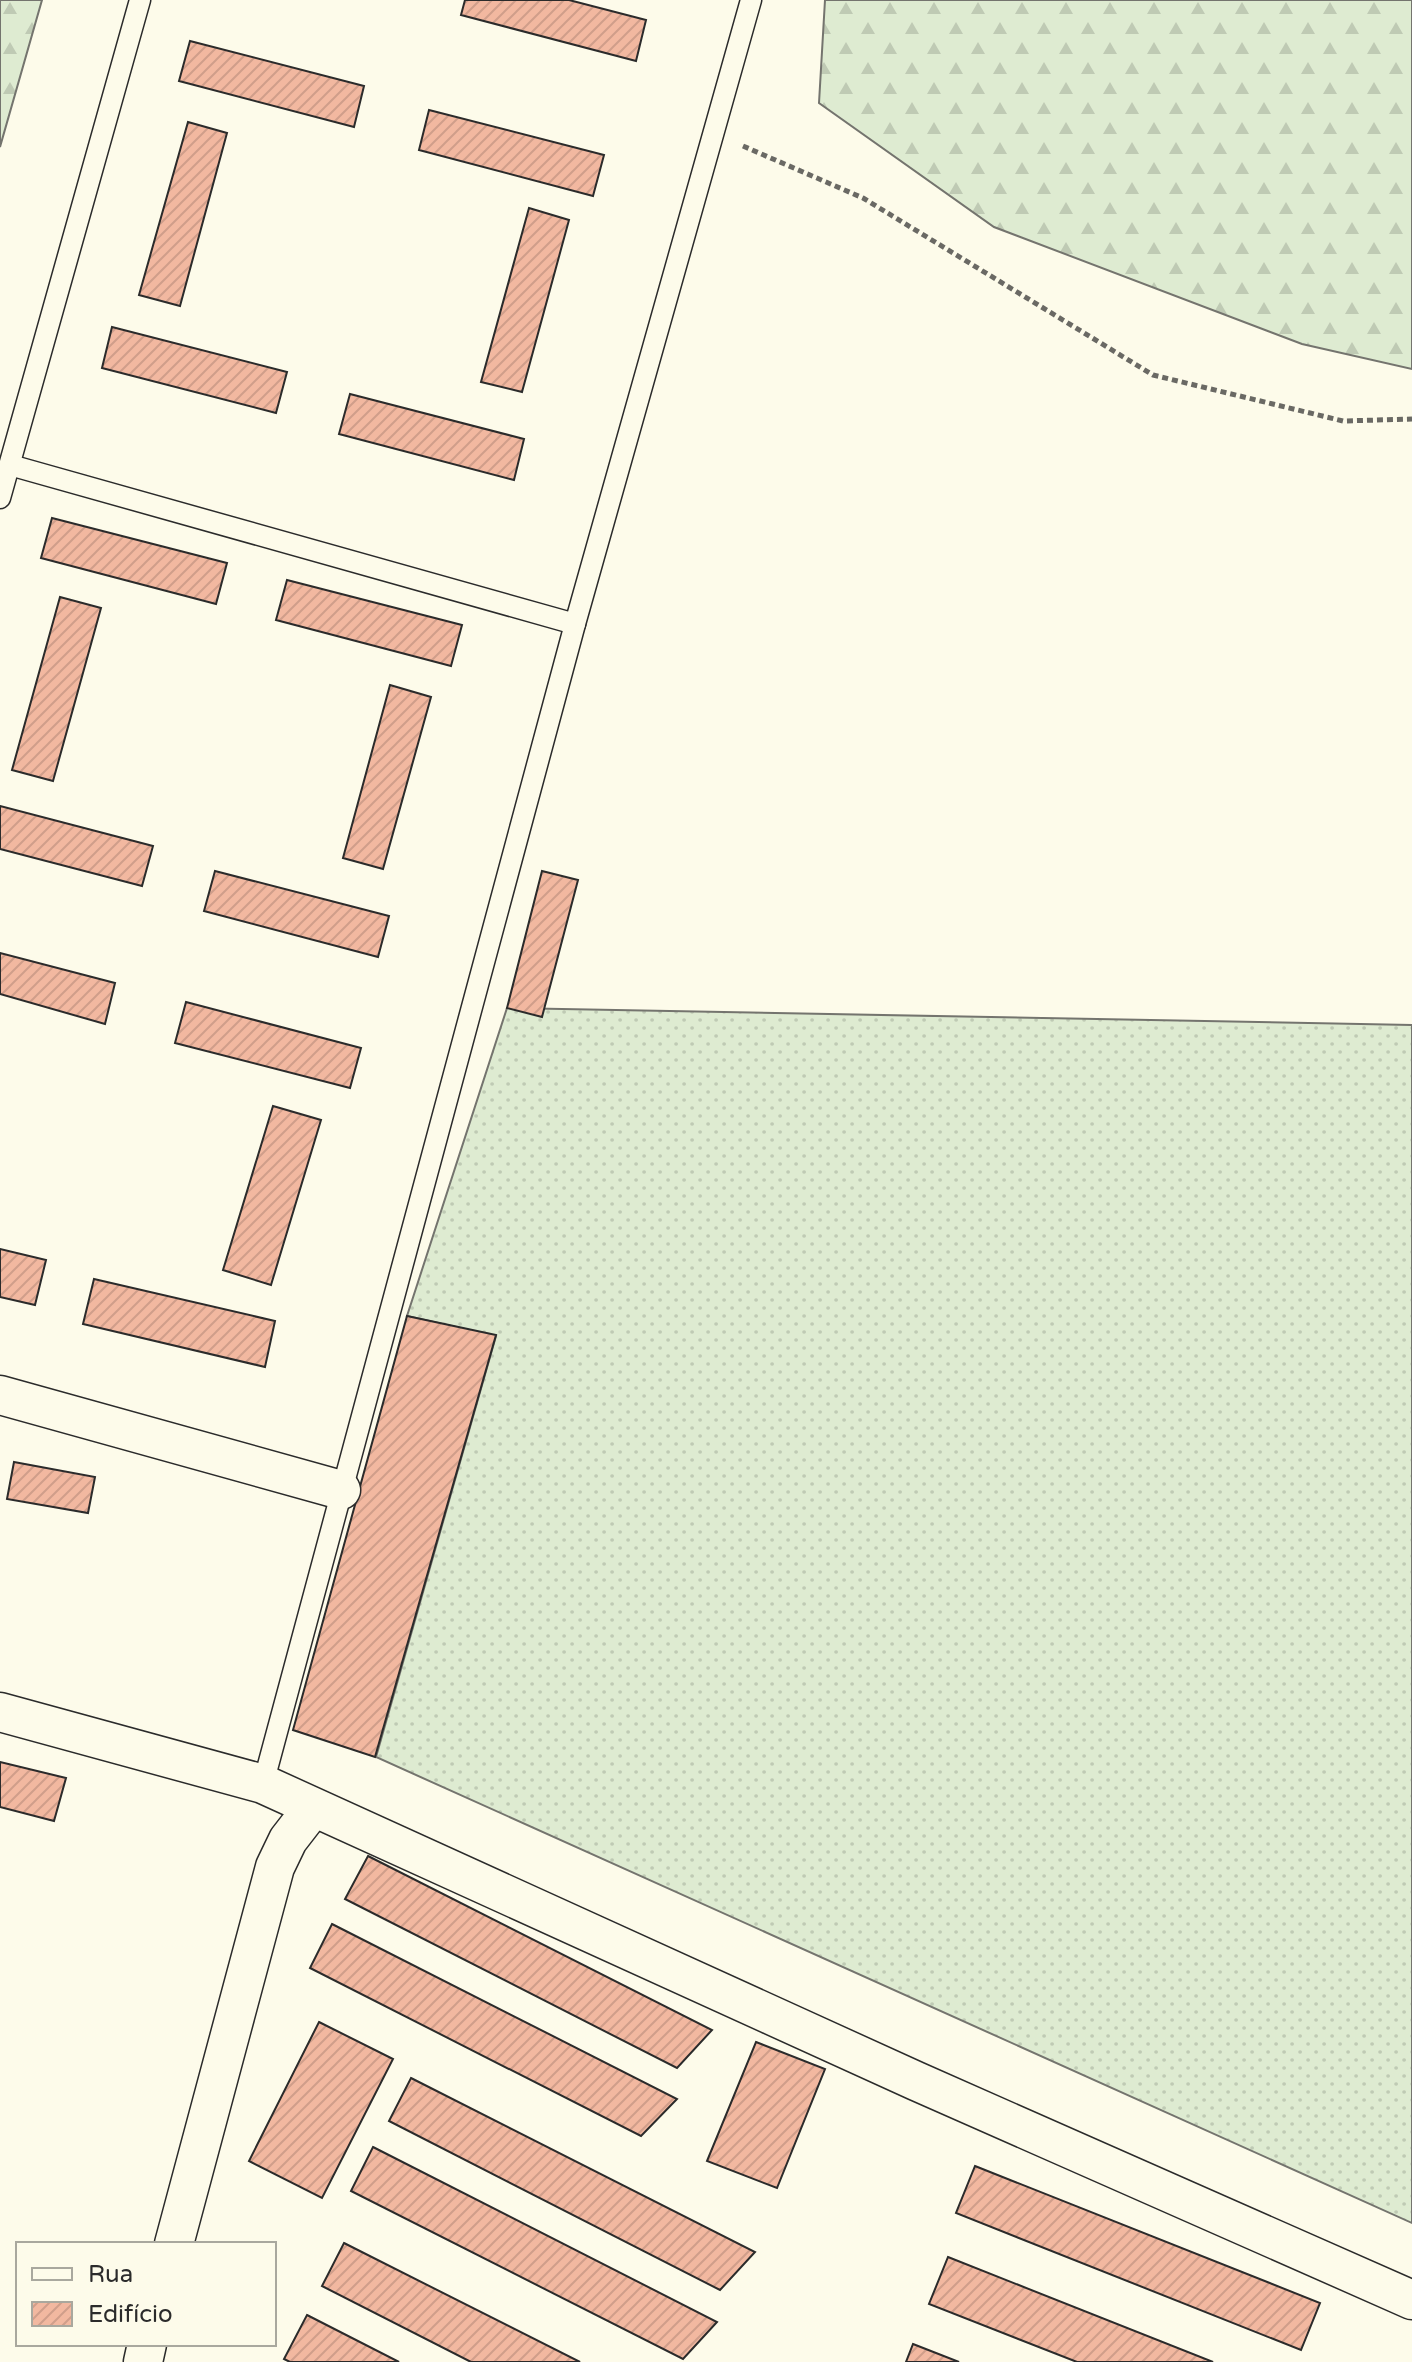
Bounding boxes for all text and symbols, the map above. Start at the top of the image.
legend [16,2242,276,2346]
text: Rua [88,2260,133,2289]
text: Edifício [88,2300,173,2329]

